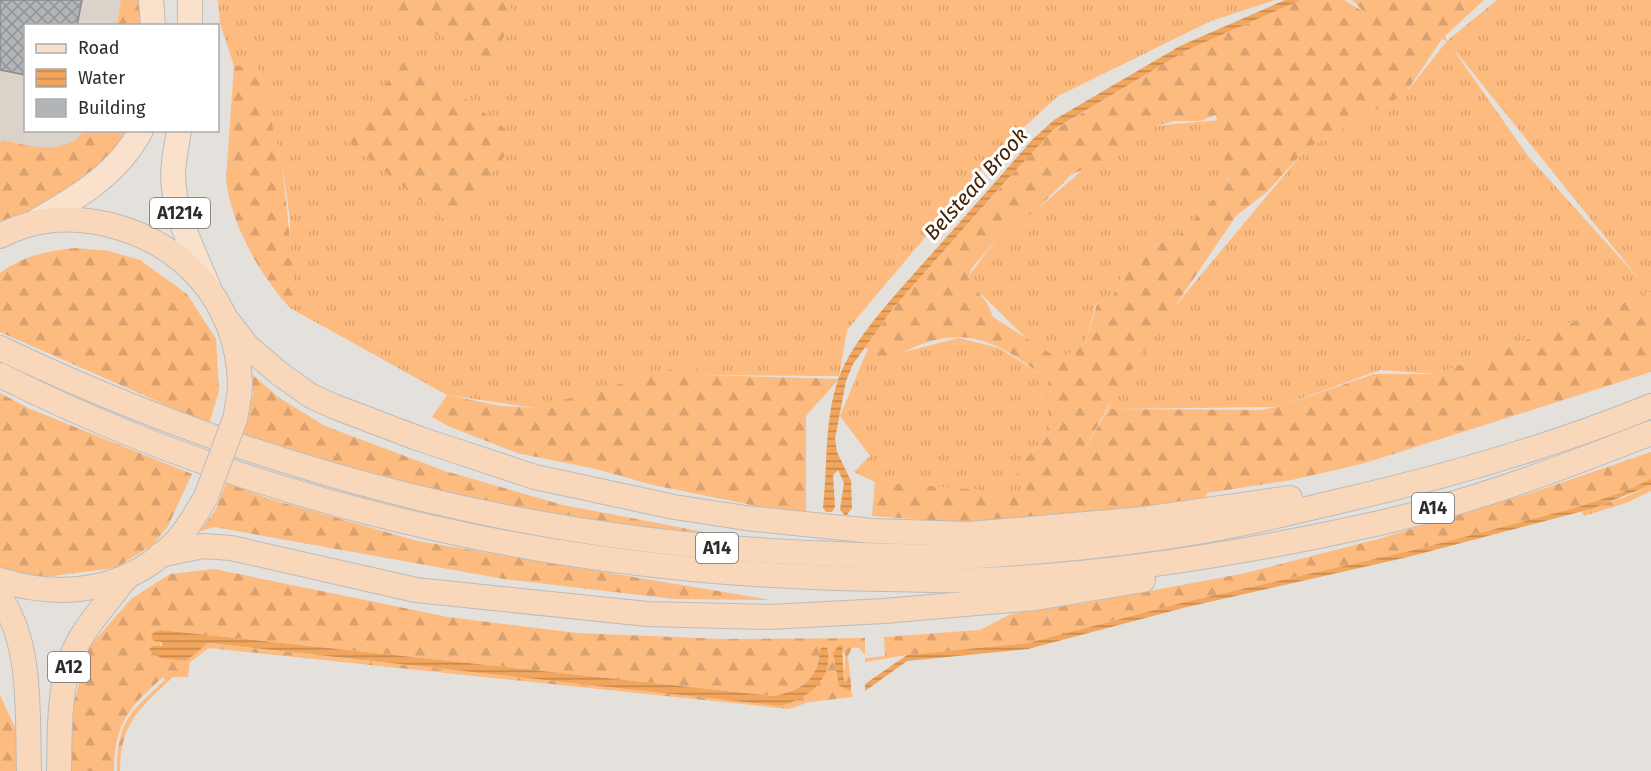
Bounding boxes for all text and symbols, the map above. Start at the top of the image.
legend [24,24,219,132]
text: Road [78,37,120,59]
text: Water [78,67,125,89]
text: Building [78,97,146,119]
water label: Belstead Brook [919,122,1033,246]
road number: A1214 [150,198,210,228]
road number: A14 [1412,493,1454,523]
road number: A14 [696,533,738,563]
road number: A12 [48,652,90,682]

